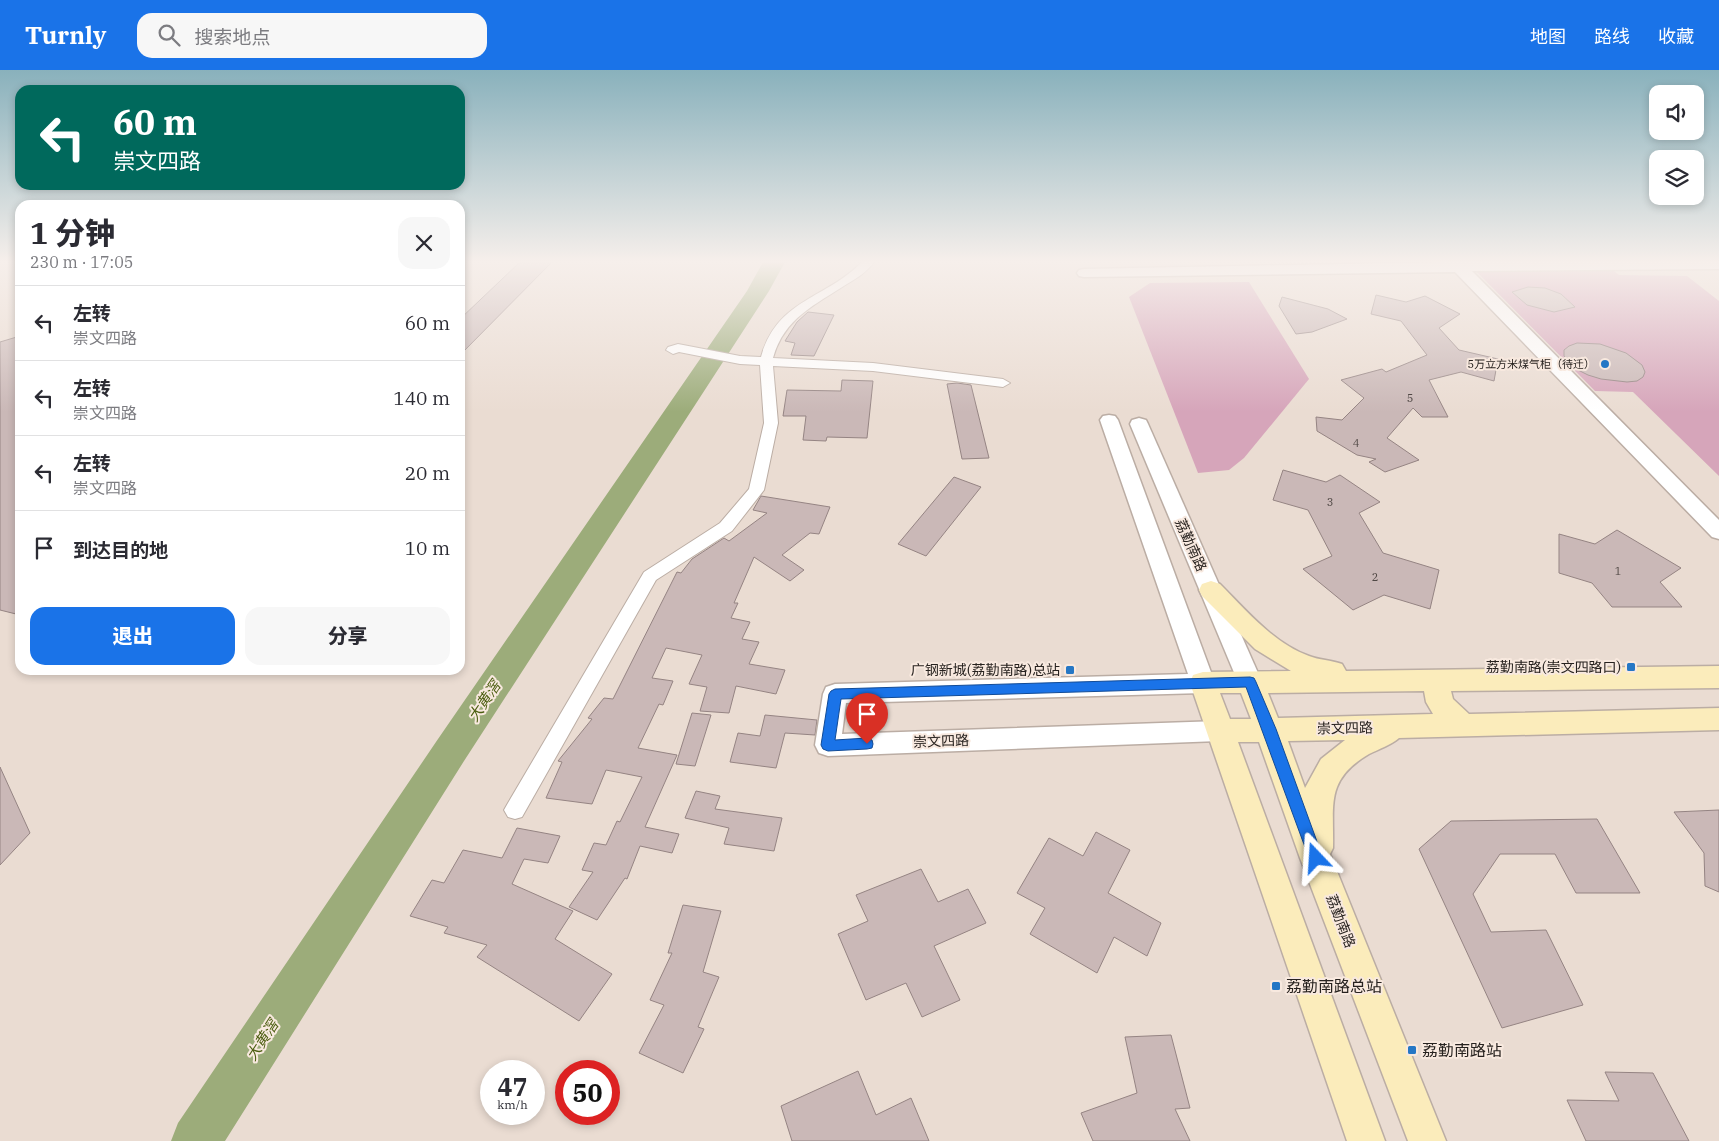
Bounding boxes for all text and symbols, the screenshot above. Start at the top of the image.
search box [137,13,487,58]
text: Turnly [25,19,107,51]
icon: search [155,21,183,49]
text: 搜索地点 [195,25,271,49]
text: 地图 [1530,25,1566,48]
text: 路线 [1594,25,1630,48]
text: 收藏 [1658,25,1694,48]
map controls [1649,85,1704,205]
button: sound [1649,85,1704,140]
text: 60 m [113,99,197,145]
icon: left [30,105,95,170]
text: 崇文四路 [113,146,201,175]
button: layers [1649,150,1704,205]
text: 1 分钟 [30,213,115,252]
button: close [398,217,450,269]
text: 230 m · 17:05 [30,252,133,272]
text: 左转 [73,301,111,325]
icon: left [30,309,58,337]
text: 60 m [405,311,450,335]
text: 崇文四路 [73,328,137,348]
place label: 5万立方米煤气柜（待迁） [1467,357,1595,371]
marker: 5万立方米煤气柜（待迁） [1599,358,1611,370]
text: 左转 [73,376,111,400]
icon: left [30,384,58,412]
text: 140 m [393,386,450,410]
house number: 5 [1407,391,1413,405]
text: 崇文四路 [73,403,137,423]
house number: 4 [1353,436,1360,450]
text: 左转 [73,451,111,475]
icon: left [30,459,58,487]
text: 20 m [405,461,450,485]
text: 崇文四路 [73,478,137,498]
house number: 3 [1327,495,1333,509]
street label: 荔勤南路 [1171,516,1211,574]
icon: arrive [30,534,58,562]
text: 10 m [405,536,450,560]
text: 到达目的地 [73,538,168,562]
house number: 1 [1615,564,1621,578]
house number: 2 [1372,570,1378,584]
button: 退出 [30,607,235,665]
button: 分享 [245,607,450,665]
place label: 荔勤南路(崇文四路口) [1486,658,1621,676]
place label: 广钢新城(荔勤南路)总站 [911,661,1060,679]
marker: 荔勤南路(崇文四路口) [1625,661,1637,673]
marker: 广钢新城(荔勤南路)总站 [1064,664,1076,676]
water label: 大黄滘 [464,675,506,725]
pin [846,693,888,744]
icon: arrive [853,700,881,728]
street label: 崇文四路 [1317,719,1373,737]
street label: 崇文四路 [913,731,969,751]
position arrow [1289,831,1341,883]
street label: 荔勤南路 [1323,892,1359,950]
place label: 荔勤南路总站 [1286,976,1382,996]
marker: 荔勤南路总站 [1270,980,1282,992]
water label: 大黄滘 [242,1014,283,1064]
place label: 荔勤南路站 [1422,1040,1502,1060]
marker: 荔勤南路站 [1406,1044,1418,1056]
speed limit sign: 50 [555,1060,620,1125]
text: 47 [497,1070,528,1103]
text: km/h [497,1097,528,1112]

